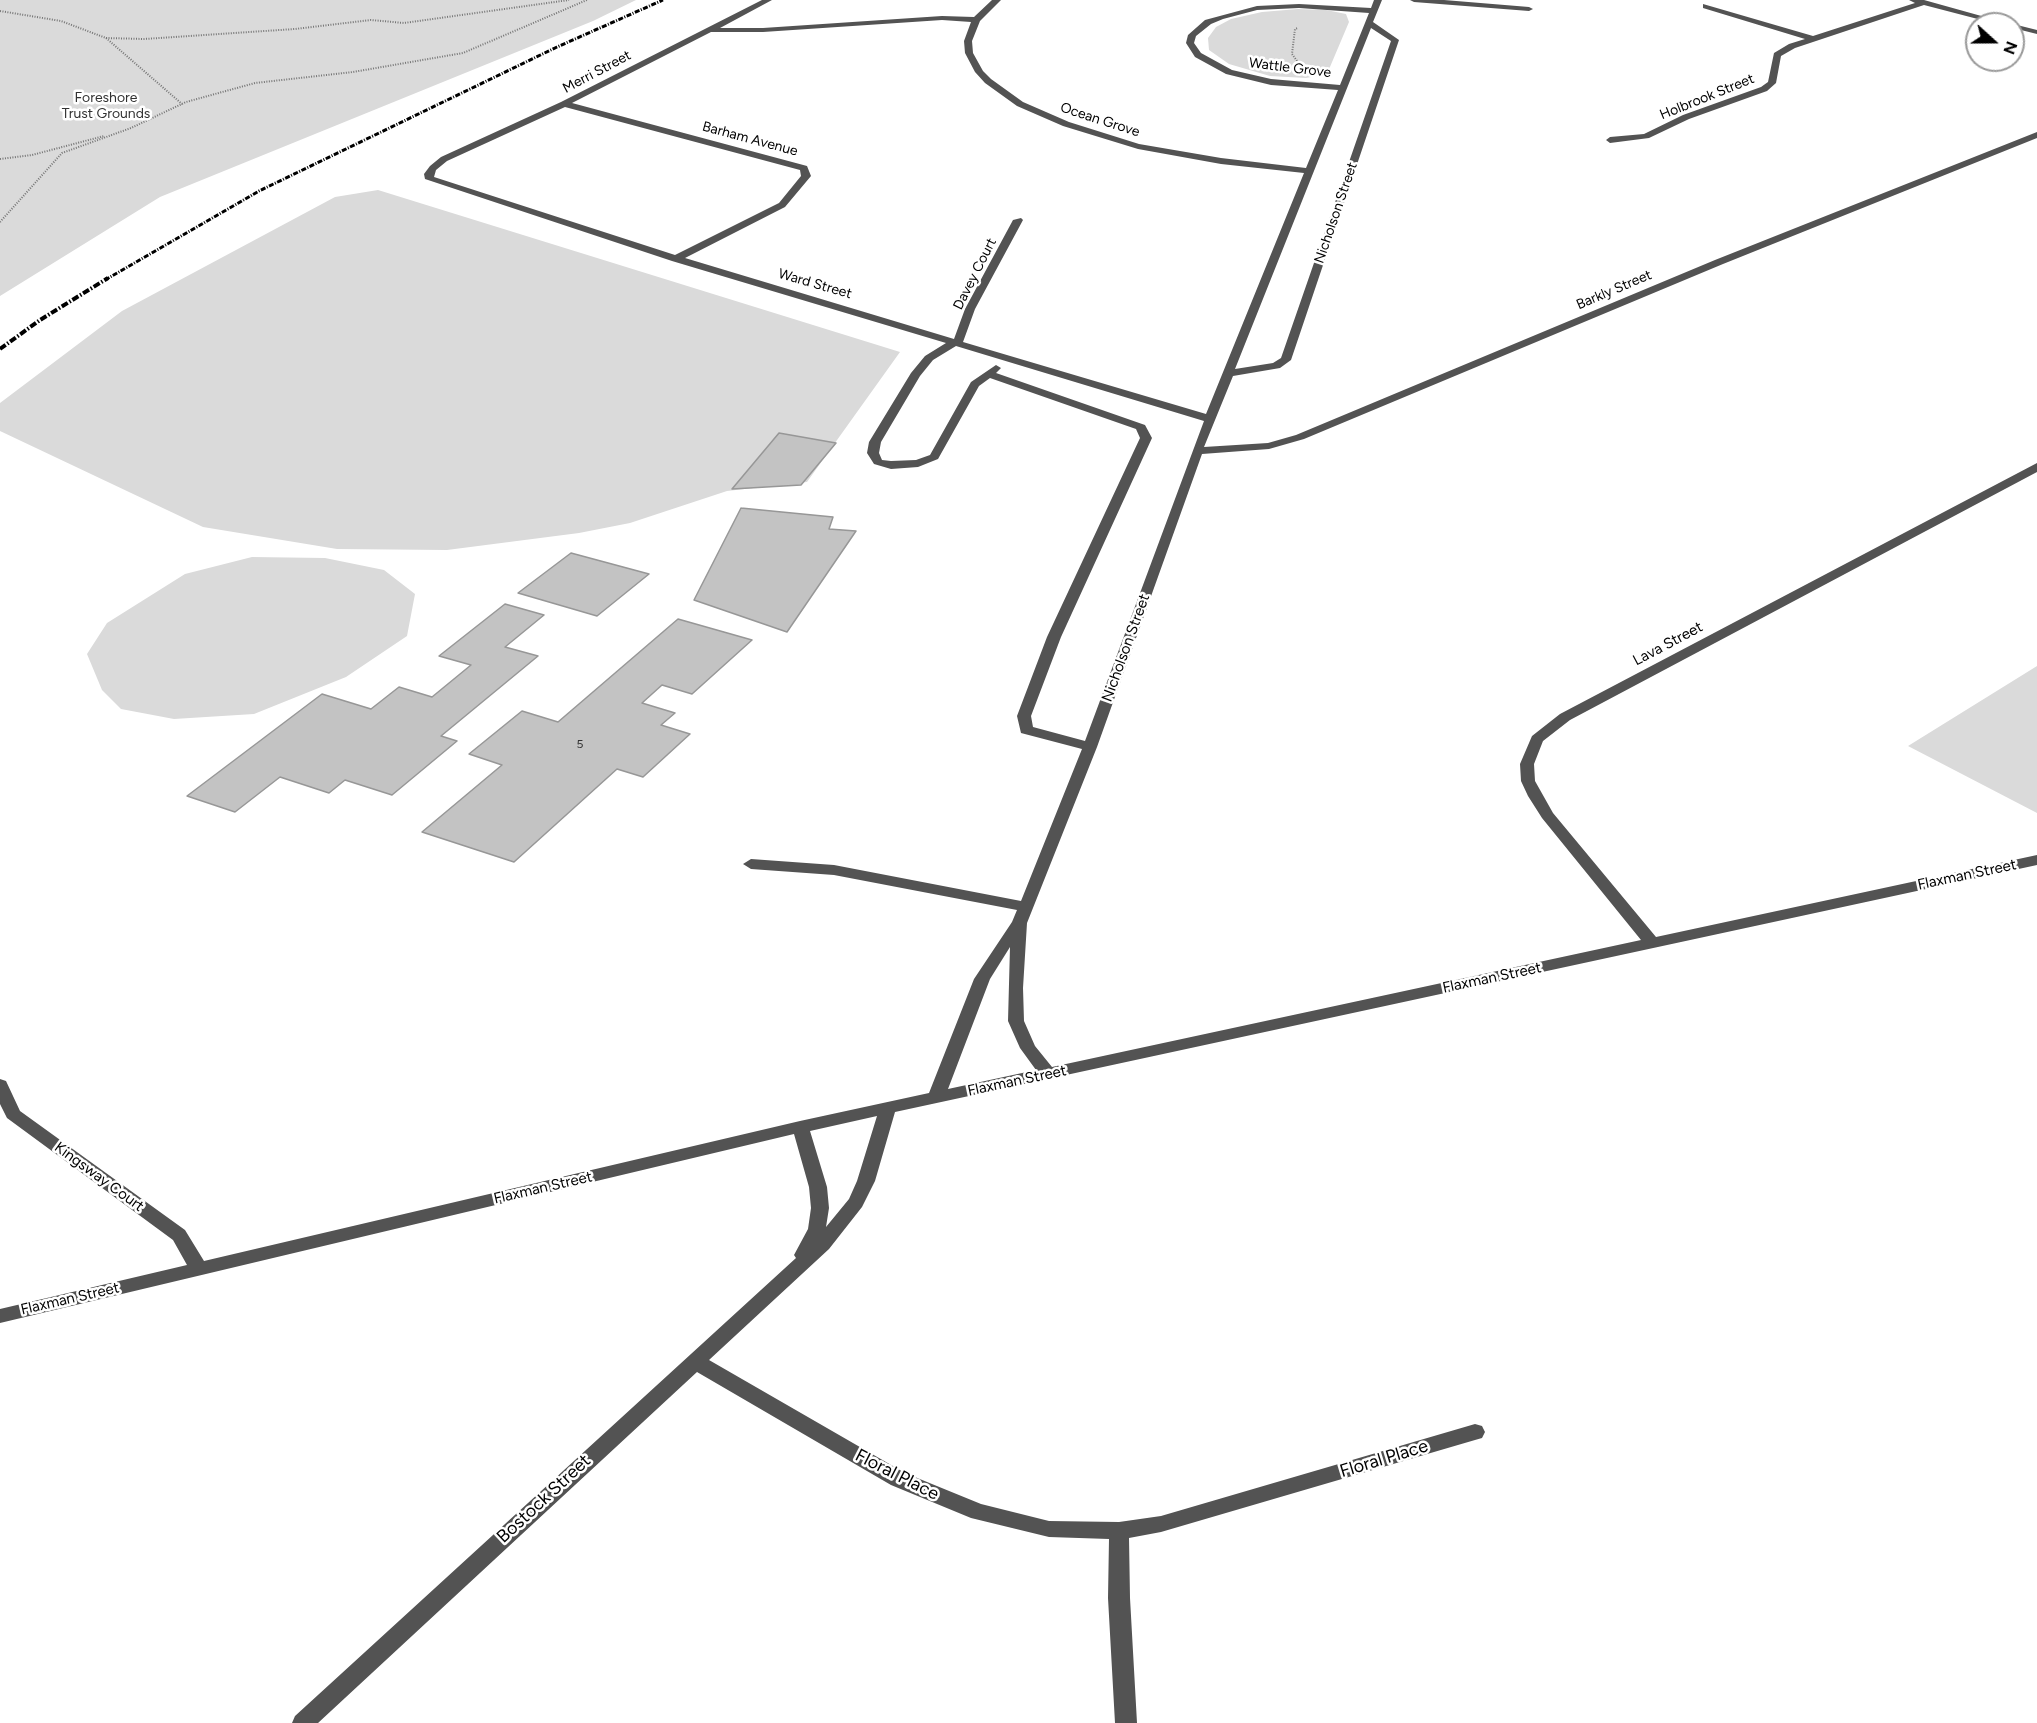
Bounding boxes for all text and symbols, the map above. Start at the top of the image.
north arrow [1965,12,2025,72]
text: N [1999,39,2021,57]
street label: Merri Street [560,47,634,97]
street label: Wattle Grove [1248,55,1332,81]
street label: Holbrook Street [1657,70,1757,124]
park label: Foreshore Trust Grounds [62,90,150,122]
street label: Ocean Grove [1058,99,1142,141]
street label: Barham Avenue [700,118,800,160]
street label: Nicholson Street [1311,160,1361,266]
street label: Davey Court [950,235,1000,313]
street label: Ward Street [776,266,854,302]
street label: Barkly Street [1574,267,1654,313]
street label: Nicholson Street [1098,592,1154,704]
street label: Lava Street [1630,618,1706,670]
house number: 5 [577,737,583,751]
street label: Flaxman Street [1916,856,2018,894]
street label: Flaxman Street [1441,959,1543,997]
street label: Flaxman Street [966,1062,1068,1100]
street label: Kingsway Court [51,1139,147,1215]
street label: Flaxman Street [492,1168,594,1208]
street label: Flaxman Street [19,1279,121,1319]
street label: Floral Place [1337,1435,1431,1483]
street label: Floral Place [852,1445,942,1505]
street label: Bostock Street [493,1450,595,1548]

